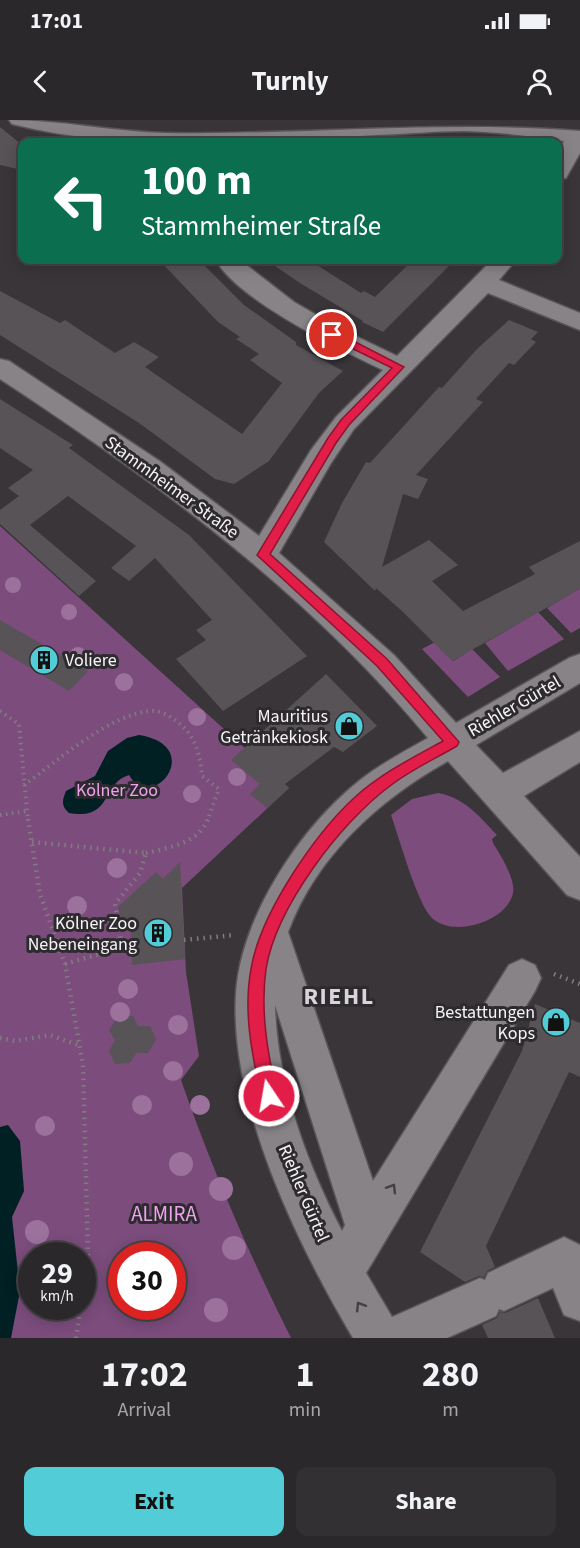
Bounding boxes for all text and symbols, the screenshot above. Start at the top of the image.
text: 17:01 [30,5,83,37]
text: Turnly [251,62,329,101]
icon: back [24,65,57,98]
icon: person [523,65,556,98]
text: 100 m [141,151,252,211]
icon: left [42,162,120,240]
text: Stammheimer Straße [141,207,381,246]
pin [306,309,357,360]
icon: arrive [315,318,348,351]
street label: Stammheimer Straße [100,430,244,545]
building icon: Voliere [28,644,60,676]
place label: Voliere [65,648,117,673]
street label: Riehler Gürtel [463,670,565,743]
place label: Mauritius Getränkekiosk [220,704,328,750]
shop icon: Mauritius Getränkekiosk [333,710,365,742]
park label: Kölner Zoo [76,778,158,803]
place label: Kölner Zoo Nebeneingang [28,911,137,957]
building icon: Kölner Zoo Nebeneingang [142,917,174,949]
district label: RIEHL [303,979,375,1014]
place label: Bestattungen Kops [435,1000,535,1046]
shop icon: Bestattungen Kops [540,1006,572,1038]
position arrow [237,1064,301,1128]
street label: Riehler Gürtel [272,1141,335,1246]
one-way arrow [385,1184,396,1194]
park label: ALMIRA [131,1199,197,1229]
speed limit sign: 30 [108,1242,186,1320]
text: 29 [41,1252,73,1295]
text: km/h [40,1286,74,1307]
one-way arrow [355,1302,367,1312]
text: 17:02 [101,1349,188,1400]
text: 1 [295,1349,314,1400]
text: 280 [422,1349,479,1400]
text: Arrival [117,1396,171,1424]
text: min [289,1396,321,1424]
text: m [442,1396,459,1424]
button: Exit [24,1467,284,1536]
button: Share [296,1467,556,1536]

